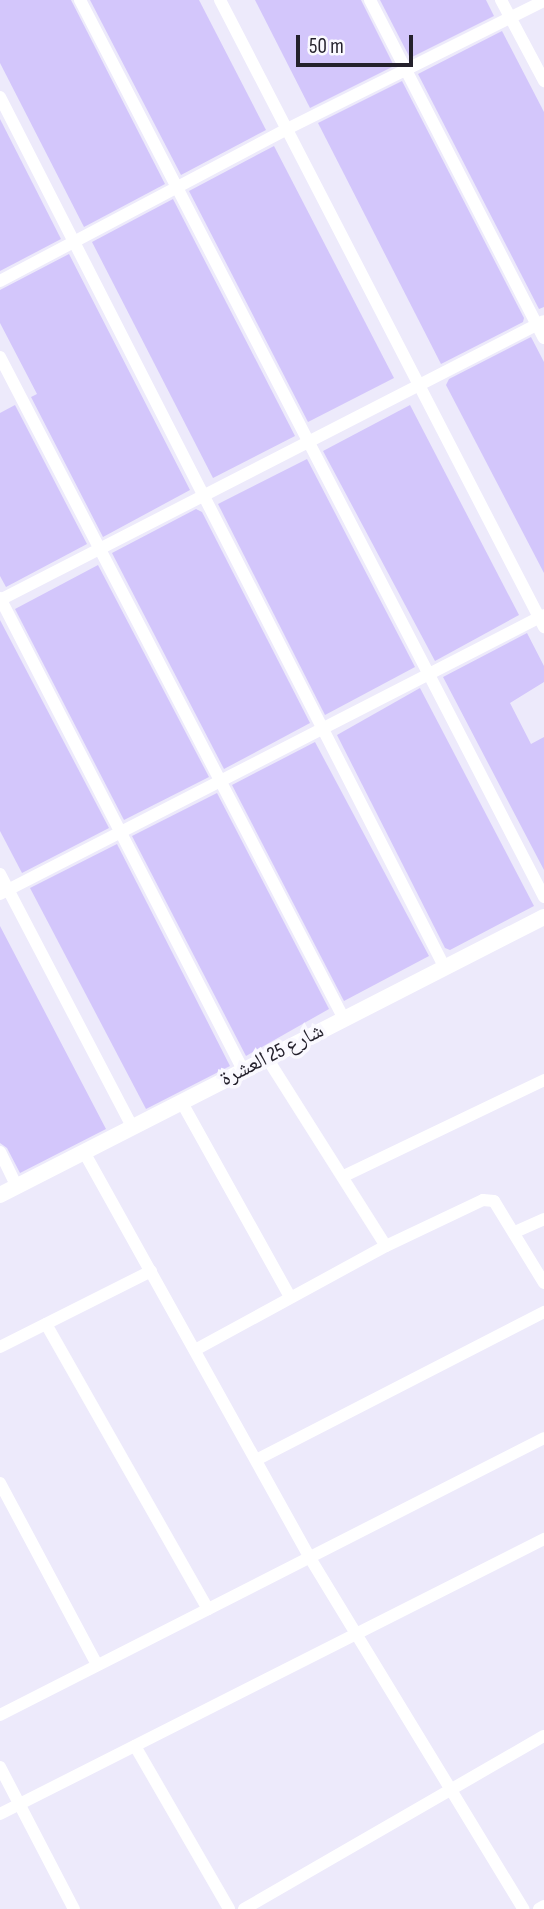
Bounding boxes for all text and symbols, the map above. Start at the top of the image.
scale bar [299,21,416,65]
text: 50 m [309,34,344,59]
street label: شارع 25 العشرة [216,1018,328,1092]

